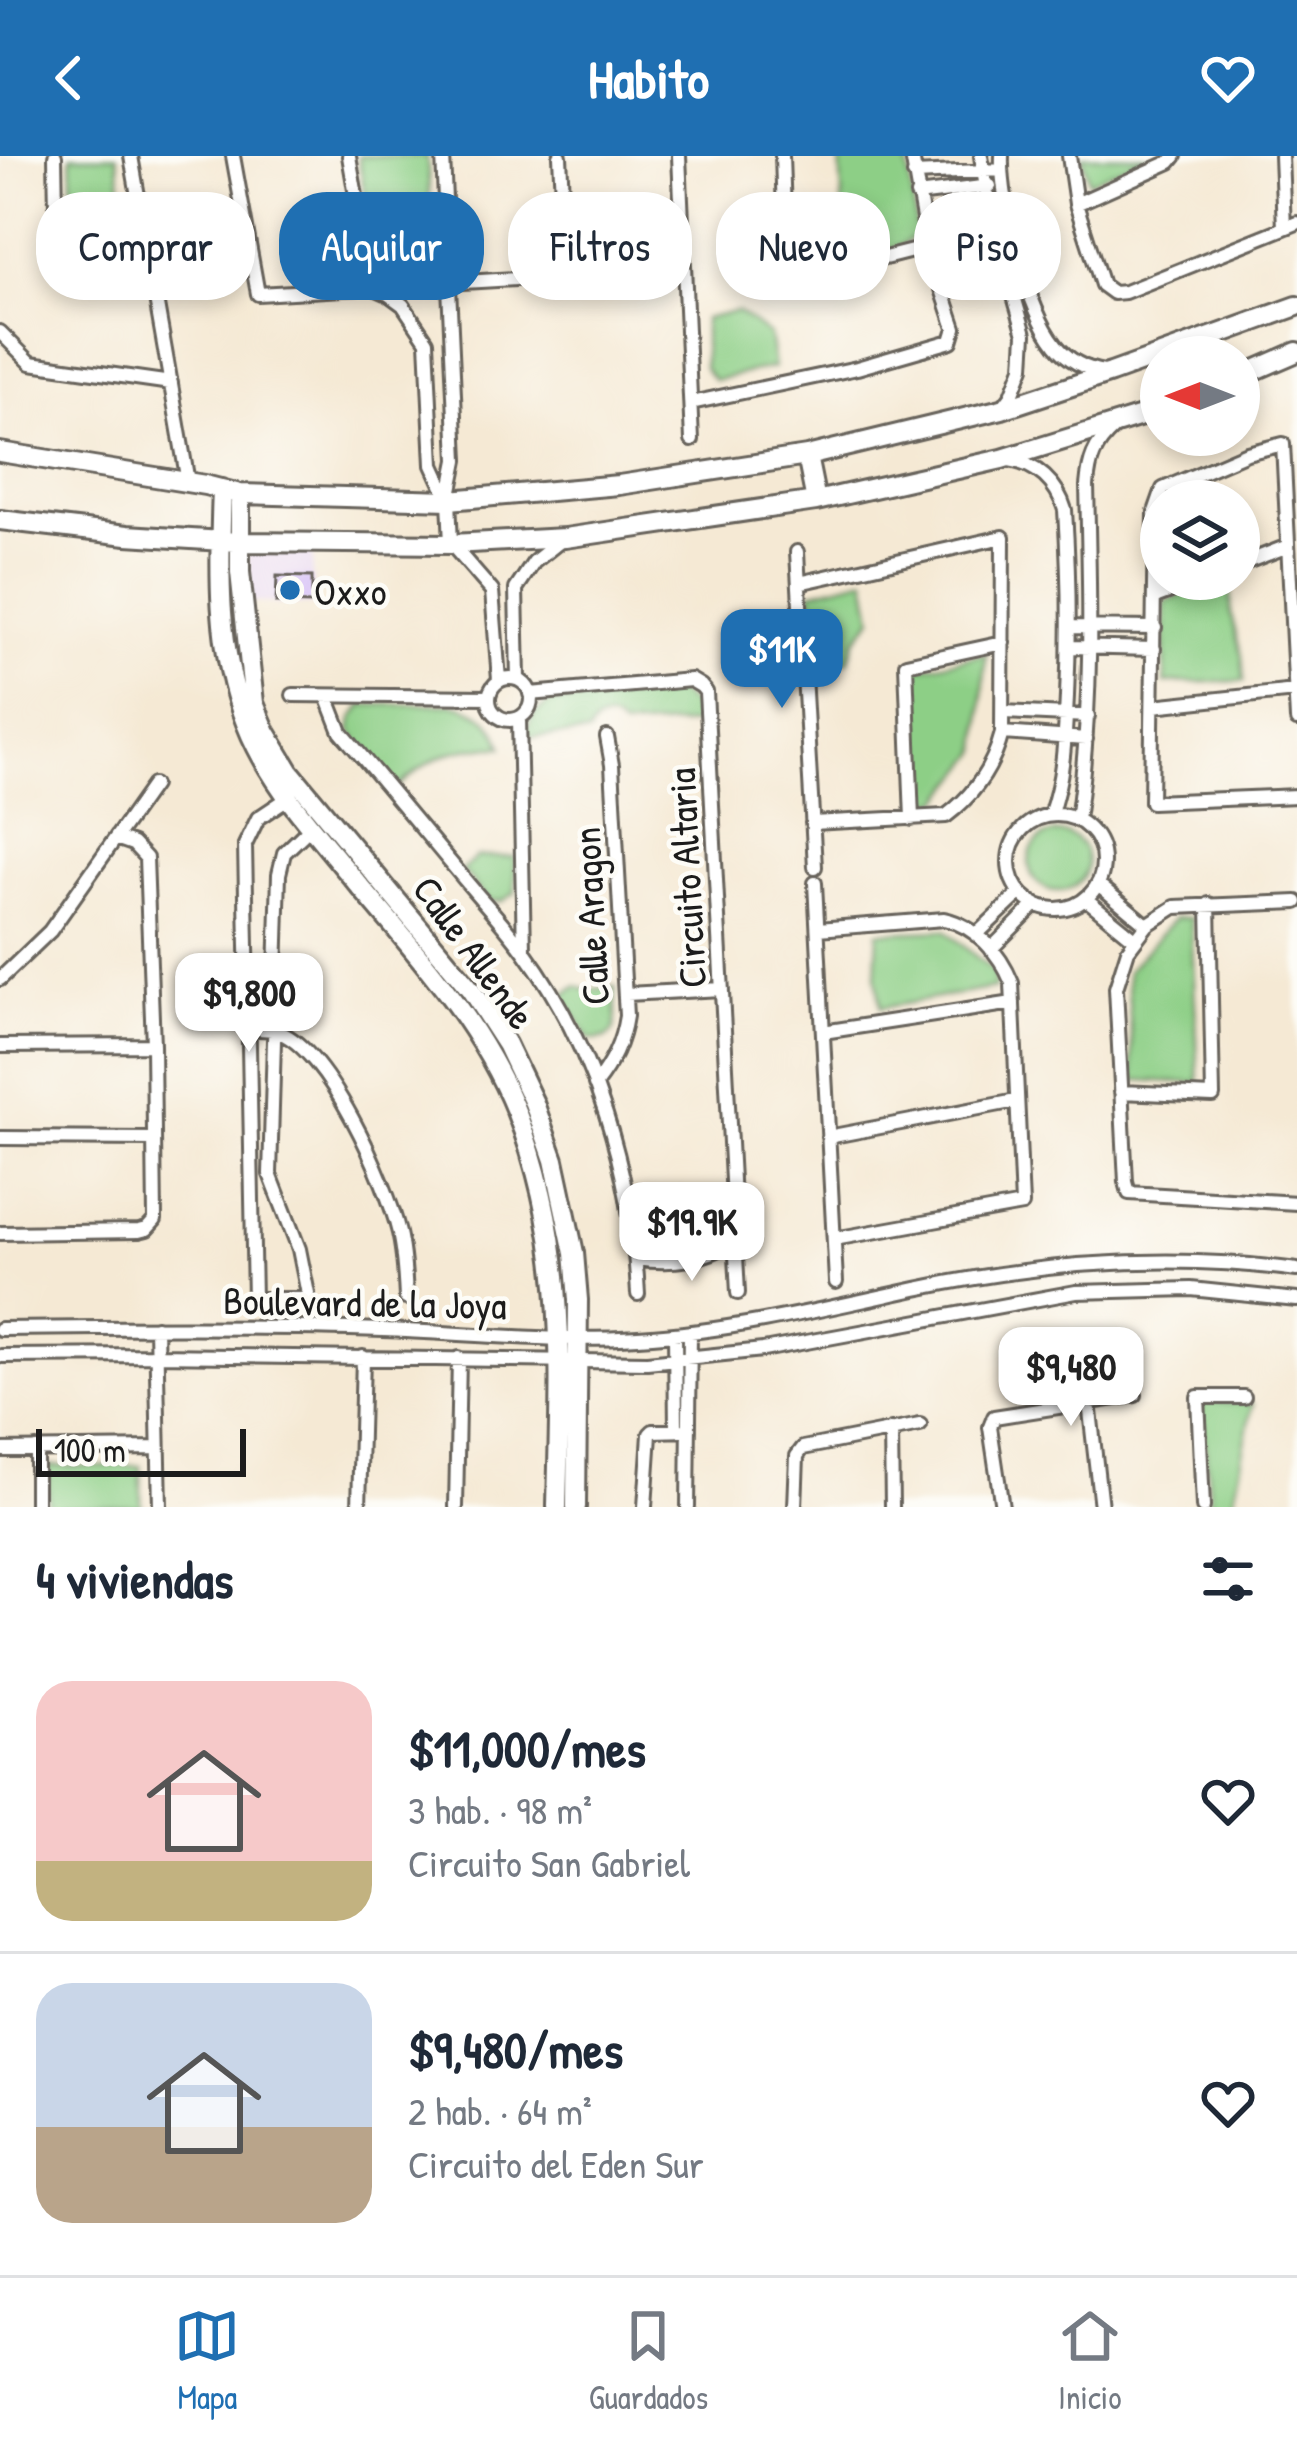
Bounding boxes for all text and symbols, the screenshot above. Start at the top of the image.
text: Habito [588,42,709,115]
icon: back [36,45,102,111]
icon: heart [1195,45,1261,111]
chip: Comprar [36,192,255,300]
chip: Alquilar [279,192,484,300]
chip: Filtros [508,192,692,300]
chip: Nuevo [716,192,890,300]
chip: Piso [914,192,1061,300]
north arrow [1140,336,1260,456]
map controls [1140,336,1260,600]
button: layers [1140,480,1260,600]
place label: Oxxo [314,564,386,617]
marker: Oxxo [277,577,303,603]
pin: $11K [711,609,853,711]
text: $11K [748,621,816,674]
street label: Circuito Altaria [654,767,718,989]
street label: Calle Aragon [559,826,621,1006]
street label: Calle Allende [401,865,549,1039]
pin: $9,800 [151,953,347,1055]
text: $9,800 [202,965,296,1018]
pin: $19.9K [594,1182,790,1284]
text: $19.9K [646,1194,738,1247]
street label: Boulevard de la Joya [223,1273,507,1331]
pin: $9,480 [973,1327,1169,1429]
text: $9,480 [1026,1339,1116,1392]
scale bar [36,1423,246,1476]
text: 100 m [54,1428,126,1472]
text: 4 viviendas [36,1545,233,1614]
icon: filters [1195,1546,1261,1612]
text: $11,000/mes [408,1714,646,1783]
icon: home [132,1729,276,1873]
icon: heart [1195,1768,1261,1834]
text: 3 hab. · 98 m² [408,1783,592,1836]
text: Circuito San Gabriel [408,1836,690,1889]
text: $9,480/mes [408,2015,623,2084]
icon: home [132,2031,276,2175]
icon: heart [1195,2070,1261,2136]
text: 2 hab. · 64 m² [408,2084,592,2137]
text: Circuito del Eden Sur [408,2137,704,2190]
tab: Mapa [174,2303,240,2419]
tab: Guardados [589,2303,708,2419]
tab: Inicio [1057,2303,1123,2419]

